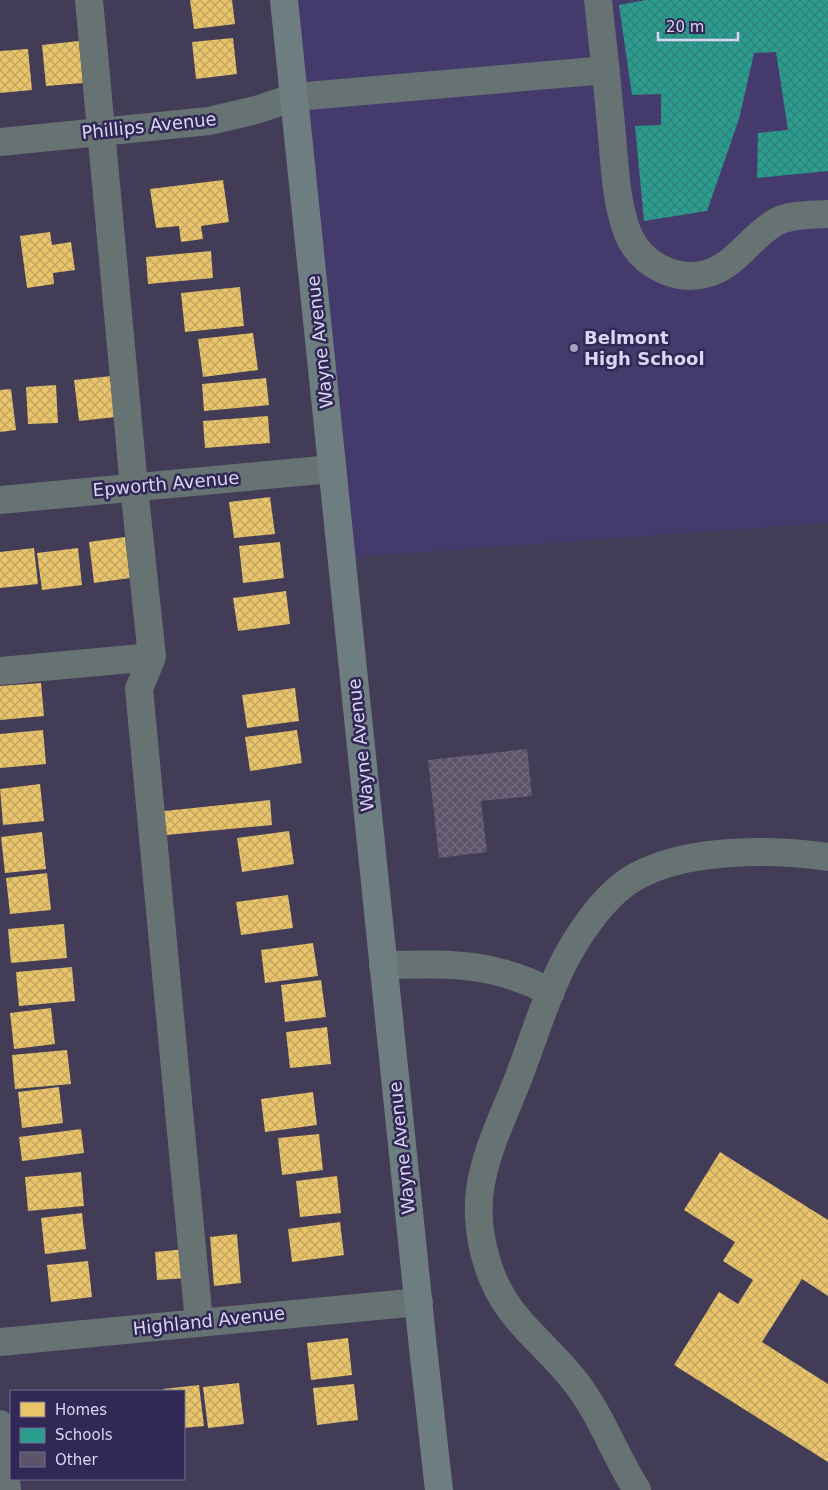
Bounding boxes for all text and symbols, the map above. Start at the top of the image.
scale bar [658,10,738,42]
text: 20 m [666,18,704,36]
street label: Phillips Avenue [80,108,218,143]
street label: Wayne Avenue [302,275,337,409]
place label: Belmont High School [584,327,705,369]
marker: Belmont High School [568,342,580,354]
street label: Epworth Avenue [92,467,240,500]
street label: Wayne Avenue [343,678,378,812]
street label: Wayne Avenue [384,1081,419,1215]
street label: Highland Avenue [132,1302,286,1339]
legend [10,1390,185,1480]
text: Homes [55,1401,107,1419]
text: Schools [55,1426,113,1444]
text: Other [55,1451,98,1469]

